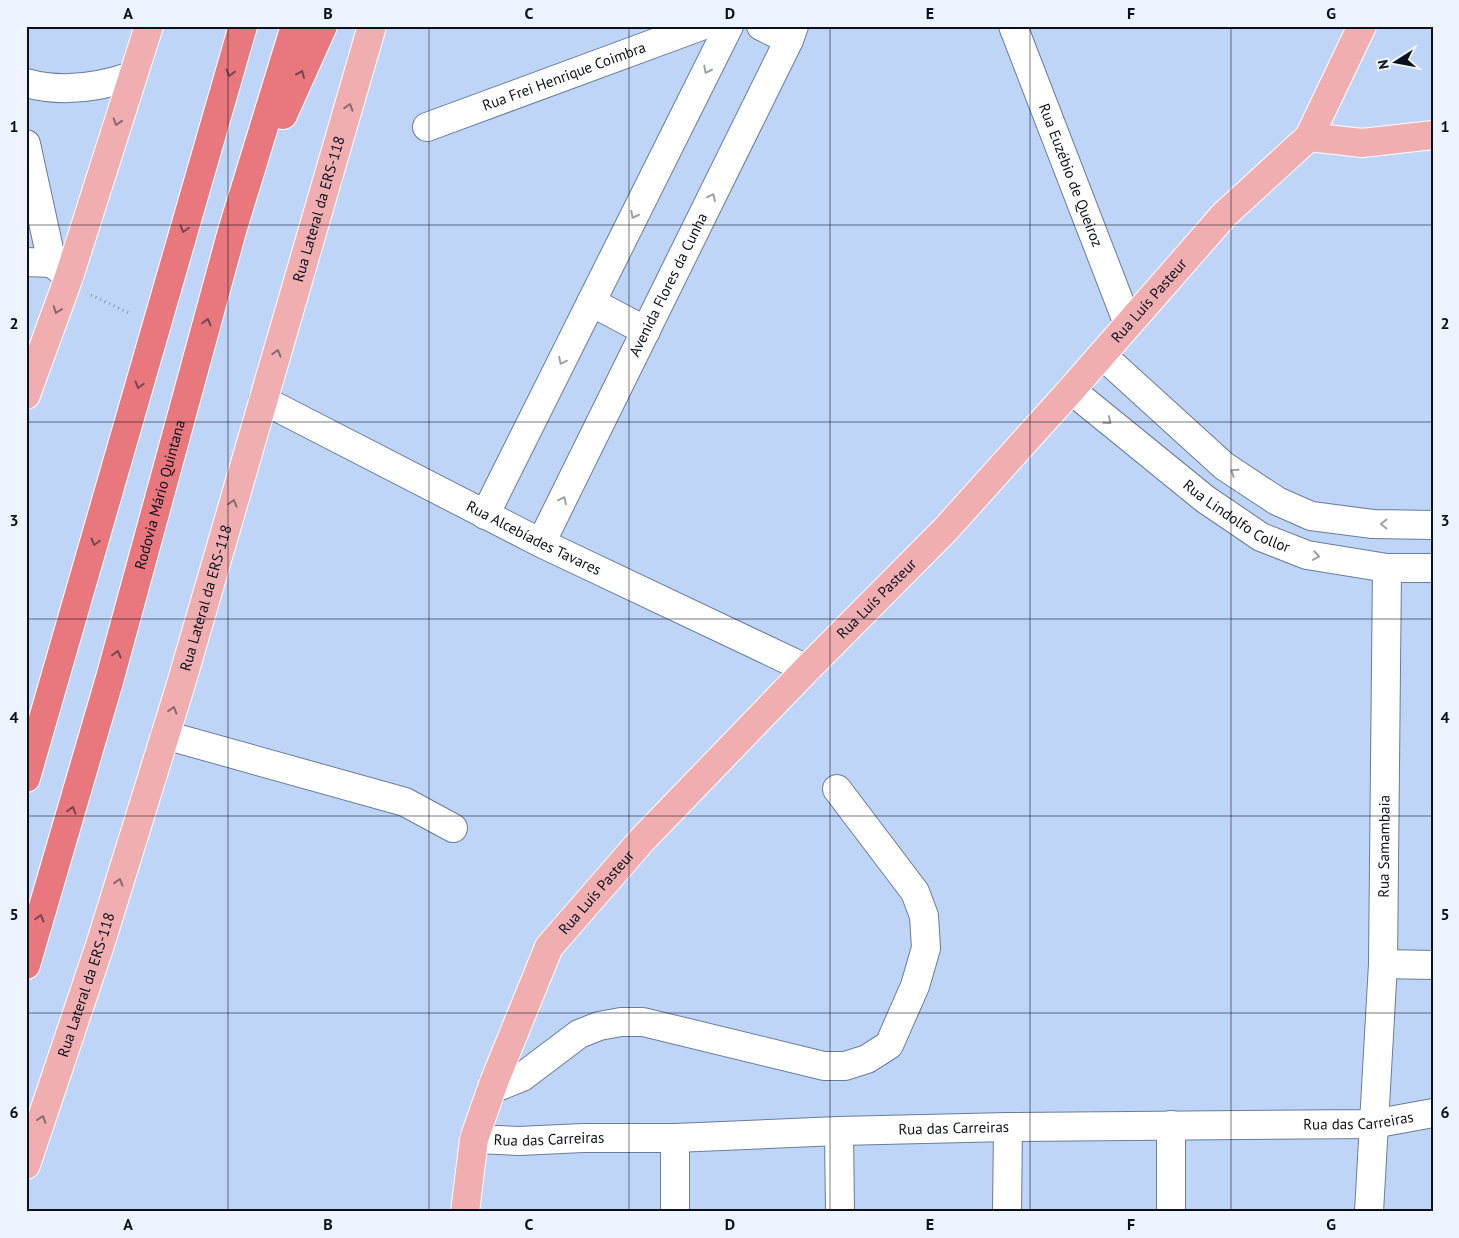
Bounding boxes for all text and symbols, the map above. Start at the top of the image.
text: A [123,3,133,23]
text: B [323,3,333,23]
text: C [525,3,534,23]
text: D [725,3,735,23]
text: E [926,3,934,23]
text: F [1127,3,1135,23]
text: G [1326,3,1336,23]
street label: Rua Frei Henrique Coimbra [479,37,648,115]
north arrow [1372,38,1422,88]
text: N [1374,58,1393,71]
one-way arrow [703,65,713,74]
one-way arrow [225,68,235,77]
one-way arrow [295,70,306,79]
street label: Rua Euzébio de Queiroz [1035,101,1107,249]
one-way arrow [343,103,353,112]
text: 1 [9,116,19,136]
text: 1 [1440,116,1450,136]
one-way arrow [113,118,123,126]
street label: Rua Lateral da ERS-118 [288,134,349,284]
one-way arrow [706,193,716,202]
street label: Avenida Flores da Cunha [624,209,711,359]
one-way arrow [630,210,641,219]
one-way arrow [180,225,190,233]
street label: Rua Luís Pasteur [1107,254,1191,346]
one-way arrow [53,305,63,314]
text: 2 [9,313,19,333]
text: 2 [1440,313,1450,333]
one-way arrow [201,317,212,326]
one-way arrow [271,350,281,358]
one-way arrow [558,355,568,364]
one-way arrow [135,381,145,389]
one-way arrow [1103,416,1112,425]
street label: Rodovia Mário Quintana [130,418,189,572]
one-way arrow [1230,469,1239,479]
street label: Rua Lindolfo Collor [1180,475,1293,556]
street label: Rua Alcebíades Tavares [463,496,604,579]
one-way arrow [556,496,567,505]
one-way arrow [228,500,238,508]
text: 3 [9,510,19,530]
text: 3 [1440,510,1450,530]
one-way arrow [1380,519,1388,529]
street label: Rua Lateral da ERS-118 [175,523,236,673]
one-way arrow [90,537,100,545]
one-way arrow [1312,551,1320,561]
street label: Rua Luís Pasteur [832,554,920,643]
one-way arrow [111,649,122,658]
one-way arrow [167,706,177,714]
text: 4 [9,707,19,727]
text: 4 [1440,707,1450,727]
street label: Rua Samambaia [1374,795,1394,898]
one-way arrow [66,806,76,814]
street label: Rua Luís Pasteur [554,846,638,938]
one-way arrow [114,878,124,886]
text: 5 [9,904,19,924]
text: 5 [1440,904,1450,924]
street label: Rua Lateral da ERS-118 [53,910,119,1059]
one-way arrow [34,914,45,922]
text: 6 [9,1102,19,1122]
text: 6 [1440,1102,1450,1122]
street label: Rua das Carreiras [1303,1107,1415,1134]
one-way arrow [36,1115,46,1124]
street label: Rua das Carreiras [898,1117,1009,1139]
street label: Rua das Carreiras [493,1128,604,1150]
text: A [123,1214,133,1234]
text: B [323,1214,333,1234]
text: C [525,1214,534,1234]
text: D [725,1214,735,1234]
text: E [926,1214,934,1234]
text: F [1127,1214,1135,1234]
text: G [1326,1214,1336,1234]

